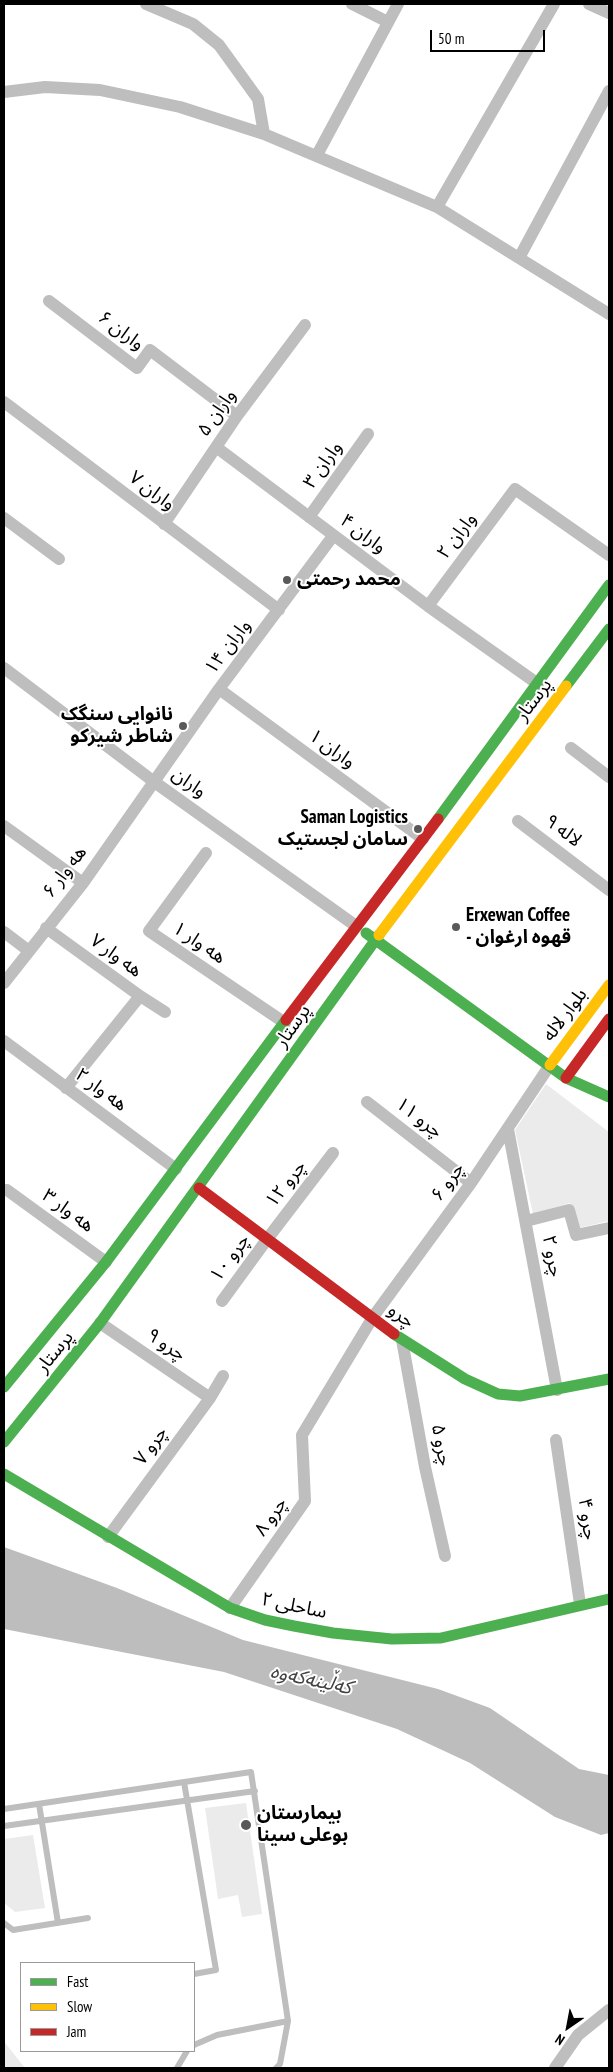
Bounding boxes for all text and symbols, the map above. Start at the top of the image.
scale bar [433,20,548,52]
text: 50 m [438,29,464,48]
street label: واران ۶ [93,306,149,356]
street label: واران ۵ [193,385,241,441]
street label: واران ۳ [299,437,347,493]
street label: واران ۷ [124,466,180,516]
street label: واران ۲ [432,508,482,564]
street label: واران ۴ [335,509,391,559]
place label: محمد رحمتی [297,569,401,591]
marker: محمد رحمتی [281,574,293,586]
street label: واران ۱۴ [200,615,256,679]
street label: پرستار [511,674,557,726]
place label: نانوایی سنگک شاطر شیرکو [61,704,173,748]
marker: نانوایی سنگک شاطر شیرکو [177,720,189,732]
street label: واران ۱ [304,725,360,773]
street label: واران [167,763,211,803]
place label: Saman Logistics سامان لجستیک [278,807,408,851]
street label: لاله ۹ [540,810,586,852]
marker: Saman Logistics سامان لجستیک [412,823,424,835]
street label: هه وار ۶ [38,842,92,902]
place label: Erxewan Coffee - قهوه ارغوان [466,905,571,949]
street label: هه وار ۱ [168,917,230,969]
marker: Erxewan Coffee - قهوه ارغوان [450,921,462,933]
street label: هه وار ۷ [85,929,147,983]
street label: بلوار لاله [538,984,592,1046]
street label: پرستار [270,1000,316,1052]
street label: هه وار ۲ [70,1063,132,1117]
street label: چرو ۱۱ [391,1093,447,1143]
street label: چرو ۱۲ [261,1156,311,1212]
street label: چرو ۶ [426,1158,470,1206]
street label: هه وار ۳ [37,1184,99,1238]
street label: چرو ۱۰ [205,1230,255,1286]
street label: چرو ۲ [537,1233,567,1279]
street label: چرو [383,1299,419,1333]
street label: چرو ۹ [142,1324,190,1366]
street label: پرستار [31,1327,79,1377]
street label: چرو ۷ [129,1422,173,1470]
street label: چرو ۵ [426,1422,456,1468]
street label: چرو ۸ [250,1493,292,1541]
street label: چرو ۴ [573,1497,601,1541]
street label: ساحلی ۲ [259,1588,329,1624]
water label: کەڵینەکەوە [268,1660,354,1700]
place label: بیمارستان بوعلی سینا [257,1803,348,1847]
marker: بیمارستان بوعلی سینا [239,1818,253,1832]
legend [20,1962,195,2052]
text: Fast [67,1972,88,1991]
text: Slow [67,1997,92,2016]
north arrow [543,2002,593,2052]
text: Jam [67,2022,86,2041]
text: N [552,2030,568,2049]

